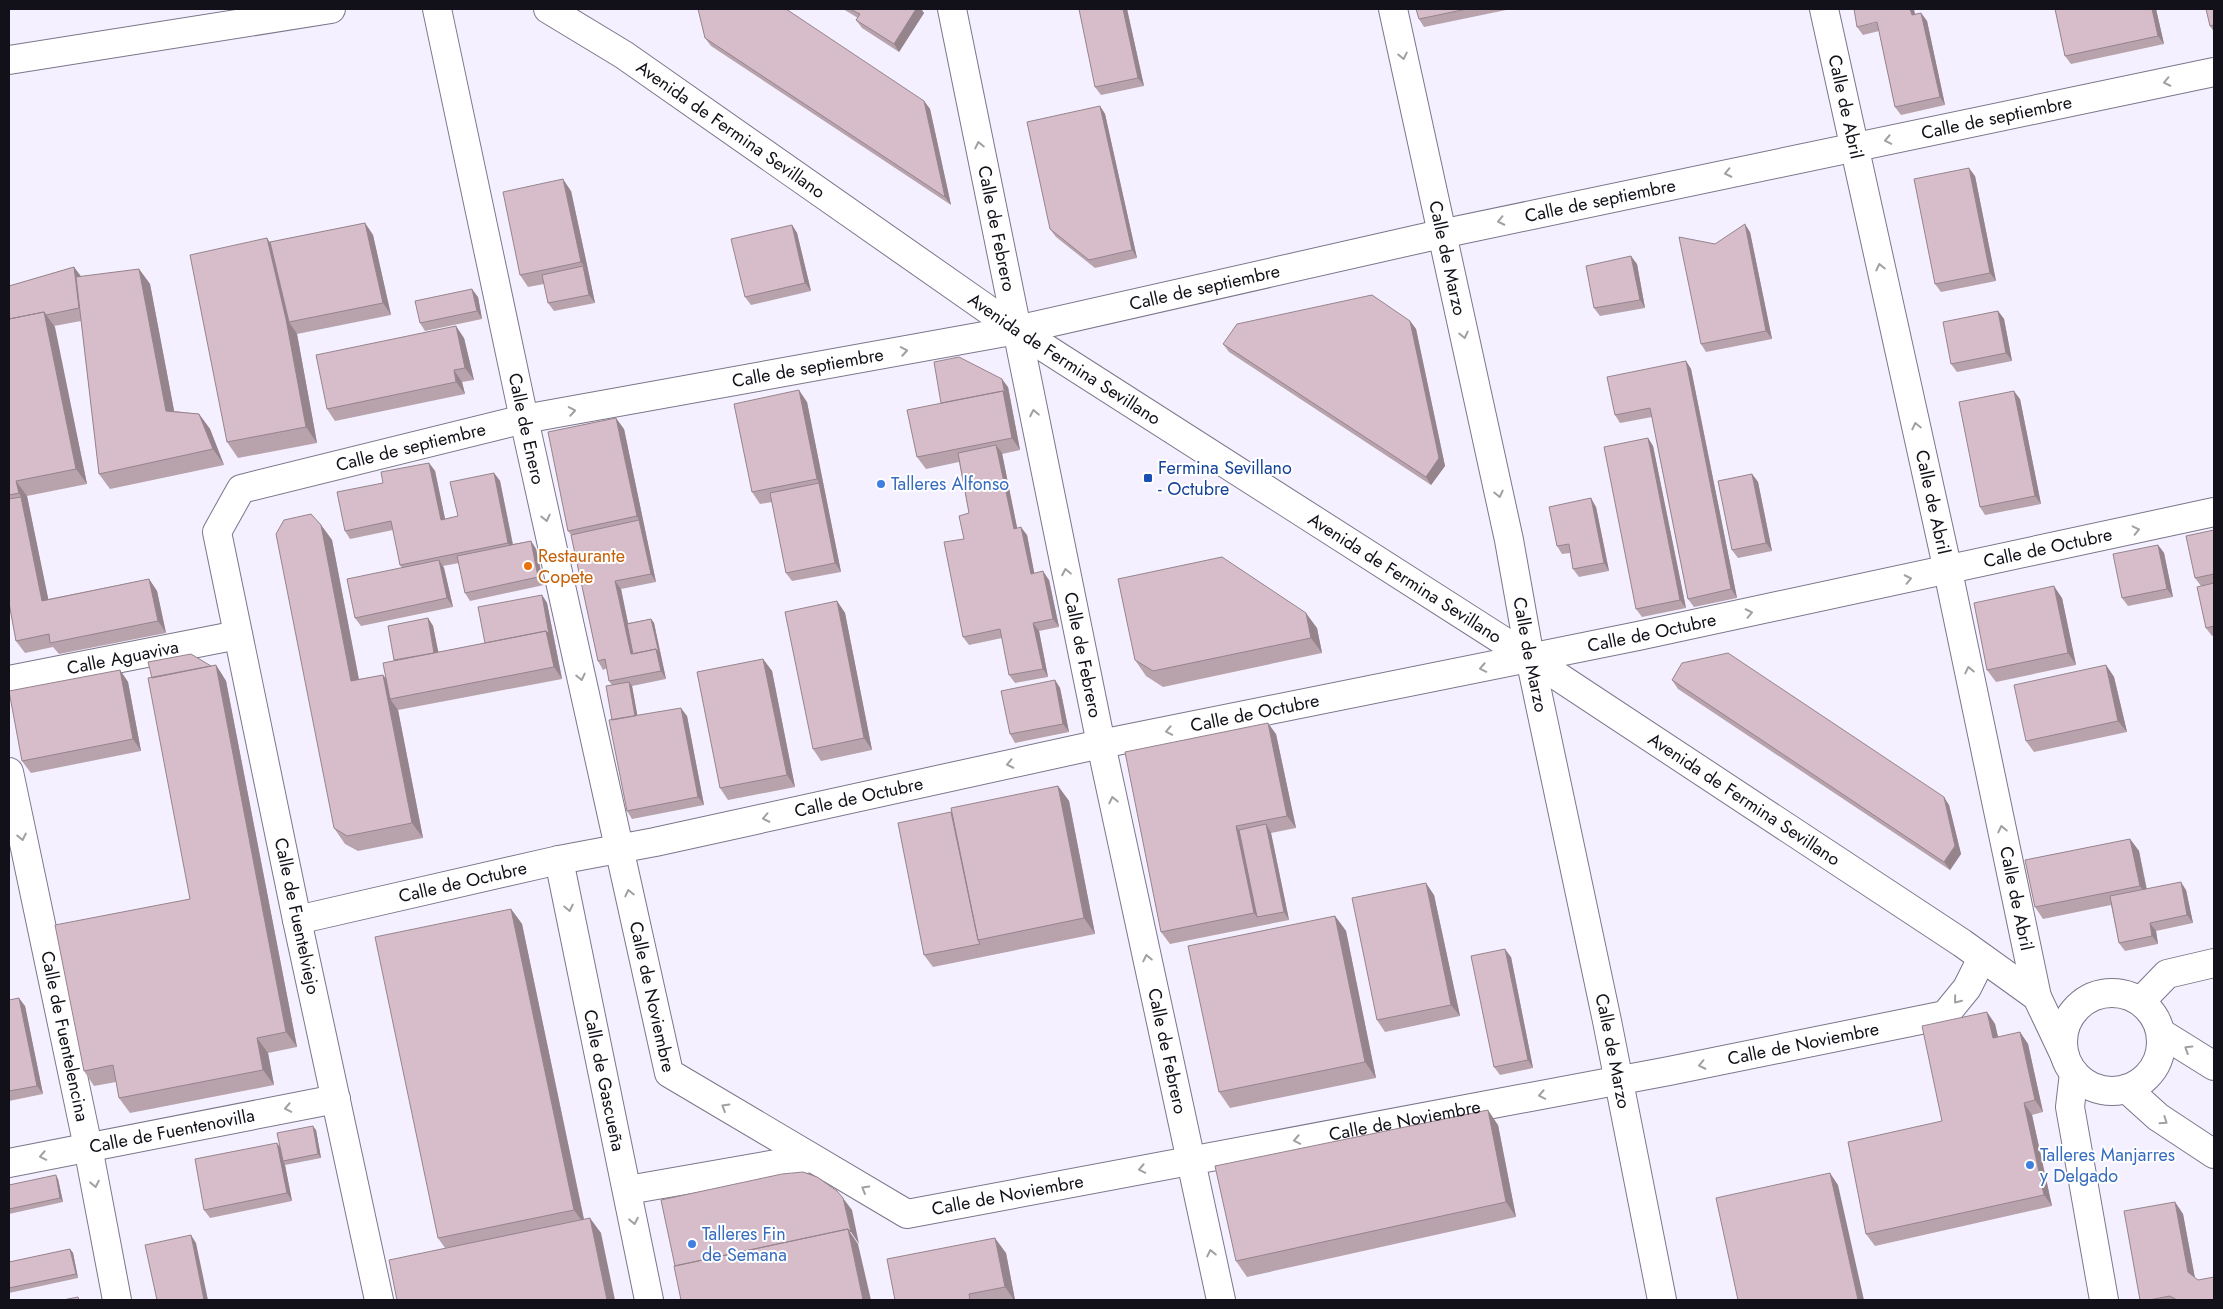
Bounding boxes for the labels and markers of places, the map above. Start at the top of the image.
place label: Fermina Sevillano - Octubre [1158,455,1292,502]
place label: Talleres Alfonso [891,471,1009,497]
marker: Fermina Sevillano - Octubre [1142,472,1154,484]
marker: Talleres Alfonso [875,478,887,490]
place label: Restaurante Copete [538,543,625,590]
marker: Restaurante Copete [522,560,534,572]
place label: Talleres Manjarres y Delgado [2040,1142,2175,1189]
marker: Talleres Manjarres y Delgado [2024,1159,2036,1171]
place label: Talleres Fin de Semana [702,1221,787,1268]
marker: Talleres Fin de Semana [686,1238,698,1250]

